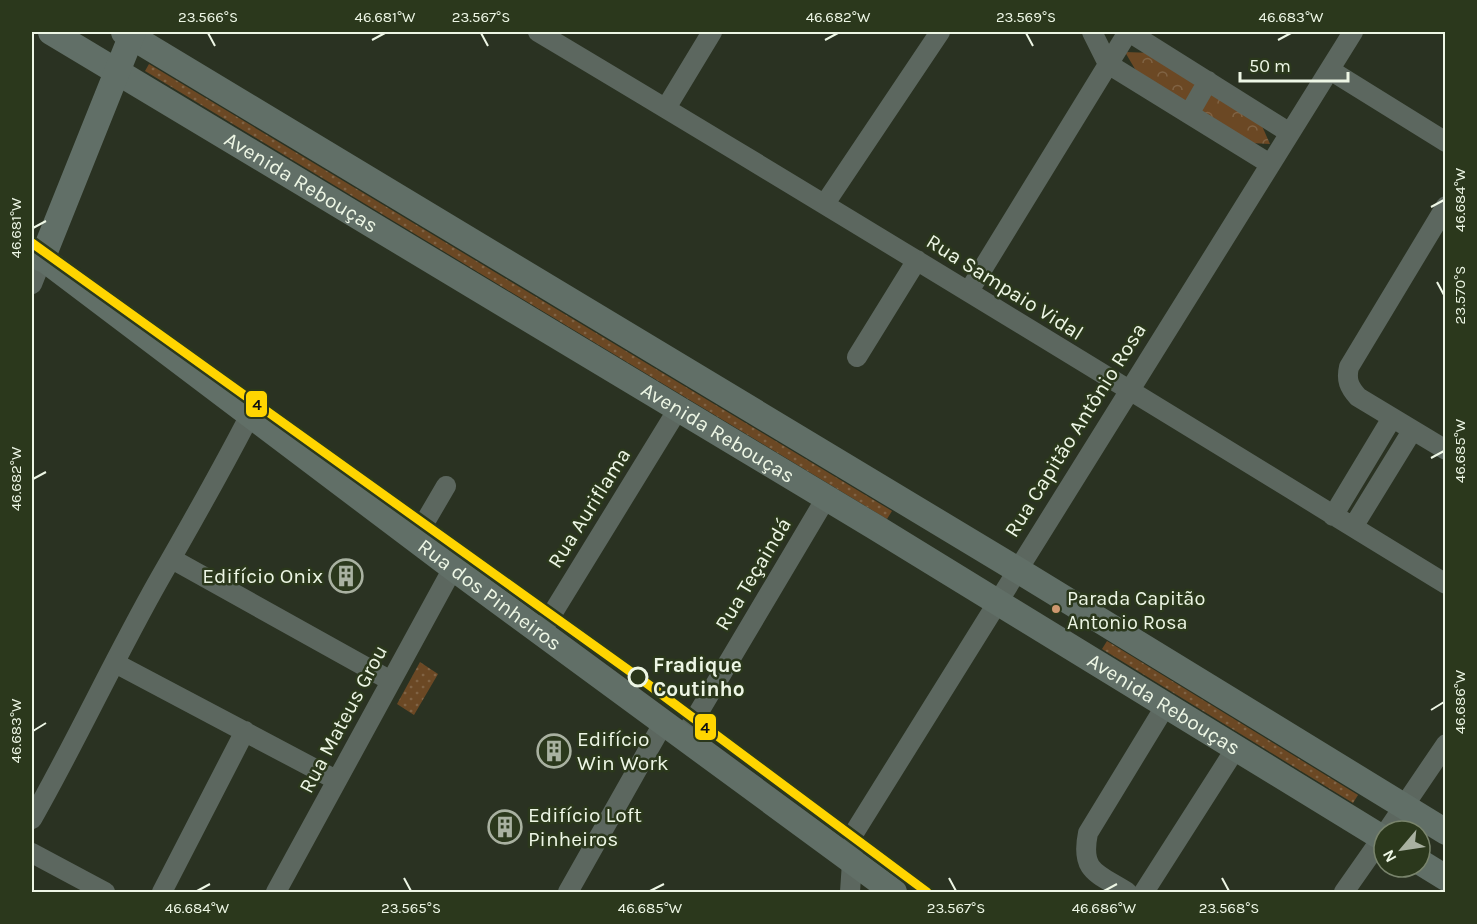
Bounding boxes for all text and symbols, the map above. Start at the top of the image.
text: 23.566°S [178,8,238,26]
text: 46.681°W [355,8,416,26]
text: 23.567°S [452,8,510,26]
text: 46.682°W [806,8,871,26]
text: 23.569°S [996,8,1056,26]
text: 46.683°W [1259,8,1324,26]
scale bar [1240,45,1348,83]
text: 50 m [1249,55,1291,77]
street label: Avenida Rebouças [220,127,382,238]
text: 46.684°W [1451,167,1469,232]
text: 46.681°W [7,197,25,258]
street label: Rua Sampaio Vidal [922,229,1088,345]
text: 23.570°S [1451,266,1469,324]
street label: Rua Capitão Antônio Rosa [999,319,1151,541]
street label: Avenida Rebouças [637,377,799,488]
line badge: 4 [245,390,268,418]
text: 4 [252,395,262,414]
text: 46.685°W [1451,418,1469,483]
street label: Rua Auriflama [543,444,635,572]
text: 46.682°W [7,446,25,511]
street label: Rua Teçaindá [710,513,796,635]
street label: Rua dos Pinheiros [413,534,566,656]
building icon: Edifício Onix [328,558,364,594]
place label: Edifício Onix [202,564,323,588]
place label: Parada Capitão Antonio Rosa [1067,587,1205,634]
marker: Parada Capitão Antonio Rosa [1050,603,1062,615]
street label: Rua Mateus Grou [294,641,392,797]
street label: Avenida Rebouças [1083,648,1245,760]
place label: Fradique Coutinho [653,653,745,701]
marker: Fradique Coutinho [628,667,648,687]
text: 46.686°W [1451,669,1469,734]
text: 46.683°W [7,698,25,763]
line badge: 4 [694,713,717,741]
text: 4 [700,718,710,737]
place label: Edifício Win Work [577,727,669,775]
building icon: Edifício Win Work [536,733,572,769]
place label: Edifício Loft Pinheiros [528,803,642,851]
building icon: Edifício Loft Pinheiros [487,809,523,845]
north arrow [1372,819,1432,879]
text: N [1378,846,1400,866]
text: 46.684°W [165,899,230,917]
text: 23.565°S [381,899,441,917]
text: 46.685°W [618,899,683,917]
text: 23.567°S [927,899,985,917]
text: 46.686°W [1072,899,1137,917]
text: 23.568°S [1199,899,1259,917]

